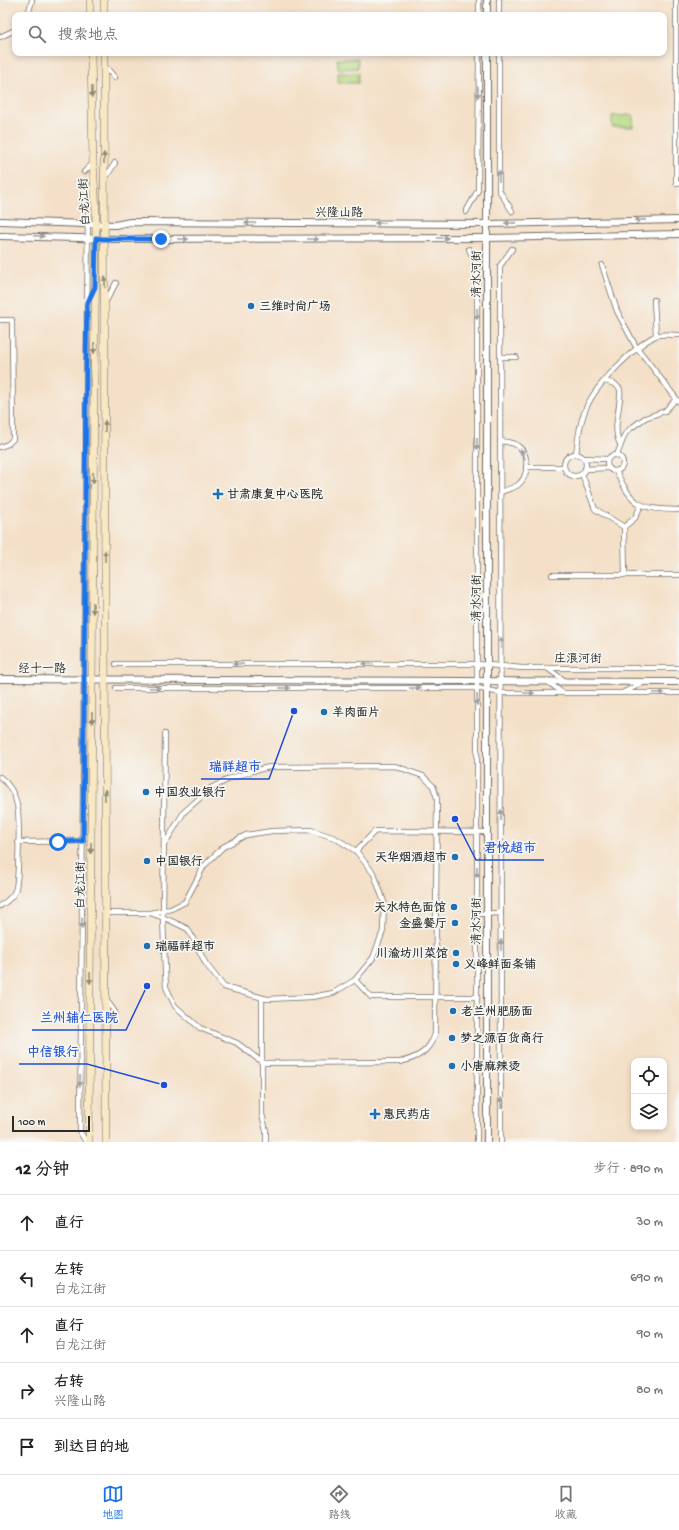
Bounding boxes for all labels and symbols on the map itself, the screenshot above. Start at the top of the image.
one-way arrow [88,86,95,98]
one-way arrow [475,86,481,99]
one-way arrow [101,151,107,164]
one-way arrow [496,169,502,182]
street label: 白龙江街 [77,178,94,226]
street label: 兴隆山路 [315,206,363,221]
one-way arrow [634,217,646,224]
one-way arrow [244,219,256,226]
one-way arrow [373,220,386,226]
one-way arrow [503,220,516,226]
route end [152,230,170,248]
one-way arrow [33,233,45,240]
one-way arrow [437,235,450,241]
one-way arrow [177,236,190,242]
one-way arrow [307,236,320,242]
street label: 清水河街 [470,250,485,298]
one-way arrow [102,275,108,288]
place label: 三维时尚广场 [259,300,331,315]
marker: 三维时尚广场 [246,301,256,311]
one-way arrow [474,308,480,321]
one-way arrow [91,342,98,354]
one-way arrow [102,419,108,432]
one-way arrow [474,438,480,451]
one-way arrow [520,448,526,460]
one-way arrow [90,472,96,485]
place label: 甘肃康复中心医院 [227,487,323,503]
marker: 甘肃康复中心医院 [212,488,224,500]
one-way arrow [102,549,108,562]
street label: 清水河街 [470,574,485,622]
one-way arrow [90,602,96,615]
one-way arrow [498,636,504,649]
street label: 庄浪河街 [554,652,602,667]
one-way arrow [231,661,244,667]
one-way arrow [361,661,374,667]
street label: 经十一路 [18,662,66,677]
one-way arrow [149,685,162,691]
one-way arrow [279,685,292,691]
one-way arrow [409,685,422,691]
one-way arrow [523,690,536,696]
one-way arrow [653,690,666,696]
one-way arrow [474,694,480,707]
place label: 羊肉面片 [332,706,380,721]
marker: 羊肉面片 [319,707,329,717]
one-way arrow [89,712,96,724]
callout: 瑞祥超市 [201,754,269,779]
text: 瑞祥超市 [209,760,261,776]
place label: 中国农业银行 [154,786,226,801]
marker: 中国农业银行 [141,787,151,797]
one-way arrow [102,788,108,801]
one-way arrow [498,808,504,821]
route start [49,833,67,851]
callout: 君悦超市 [476,835,544,860]
text: 君悦超市 [484,841,536,857]
one-way arrow [88,842,95,854]
place label: 天华烟酒超市 [375,851,447,866]
marker: 天华烟酒超市 [450,852,460,862]
place label: 中国银行 [155,855,203,870]
marker: 中国银行 [142,856,152,866]
street label: 白龙江街 [74,861,89,909]
one-way arrow [474,866,480,879]
street label: 清水河街 [470,897,485,945]
place label: 天水特色面馆 [374,901,446,916]
marker: 天水特色面馆 [449,902,459,912]
place label: 金盛餐厅 [399,916,447,932]
one-way arrow [79,917,85,930]
marker: 金盛餐厅 [450,918,460,928]
one-way arrow [498,938,504,951]
place label: 瑞福祥超市 [155,940,215,955]
marker: 瑞福祥超市 [142,941,152,951]
place label: 川渝坊川菜馆 [376,947,448,962]
marker: 川渝坊川菜馆 [451,948,461,958]
place label: 义峰鲜面条铺 [464,958,536,973]
marker: 义峰鲜面条铺 [451,959,461,969]
one-way arrow [87,972,94,984]
place label: 老兰州肥肠面 [461,1004,533,1020]
callout: 兰州辅仁医院 [32,1005,126,1030]
marker: 老兰州肥肠面 [448,1006,458,1016]
text: 兰州辅仁医院 [40,1010,118,1027]
place label: 梦之源百货商行 [460,1031,544,1047]
marker: 梦之源百货商行 [447,1033,457,1043]
callout: 中信银行 [19,1039,87,1064]
text: 中信银行 [27,1045,79,1061]
place label: 小唐麻辣烫 [460,1060,520,1075]
marker: 小唐麻辣烫 [447,1061,457,1071]
one-way arrow [77,1075,83,1088]
one-way arrow [498,1096,504,1109]
place label: 惠民药店 [383,1108,431,1123]
marker: 惠民药店 [370,1109,380,1119]
scale bar [12,1114,90,1133]

